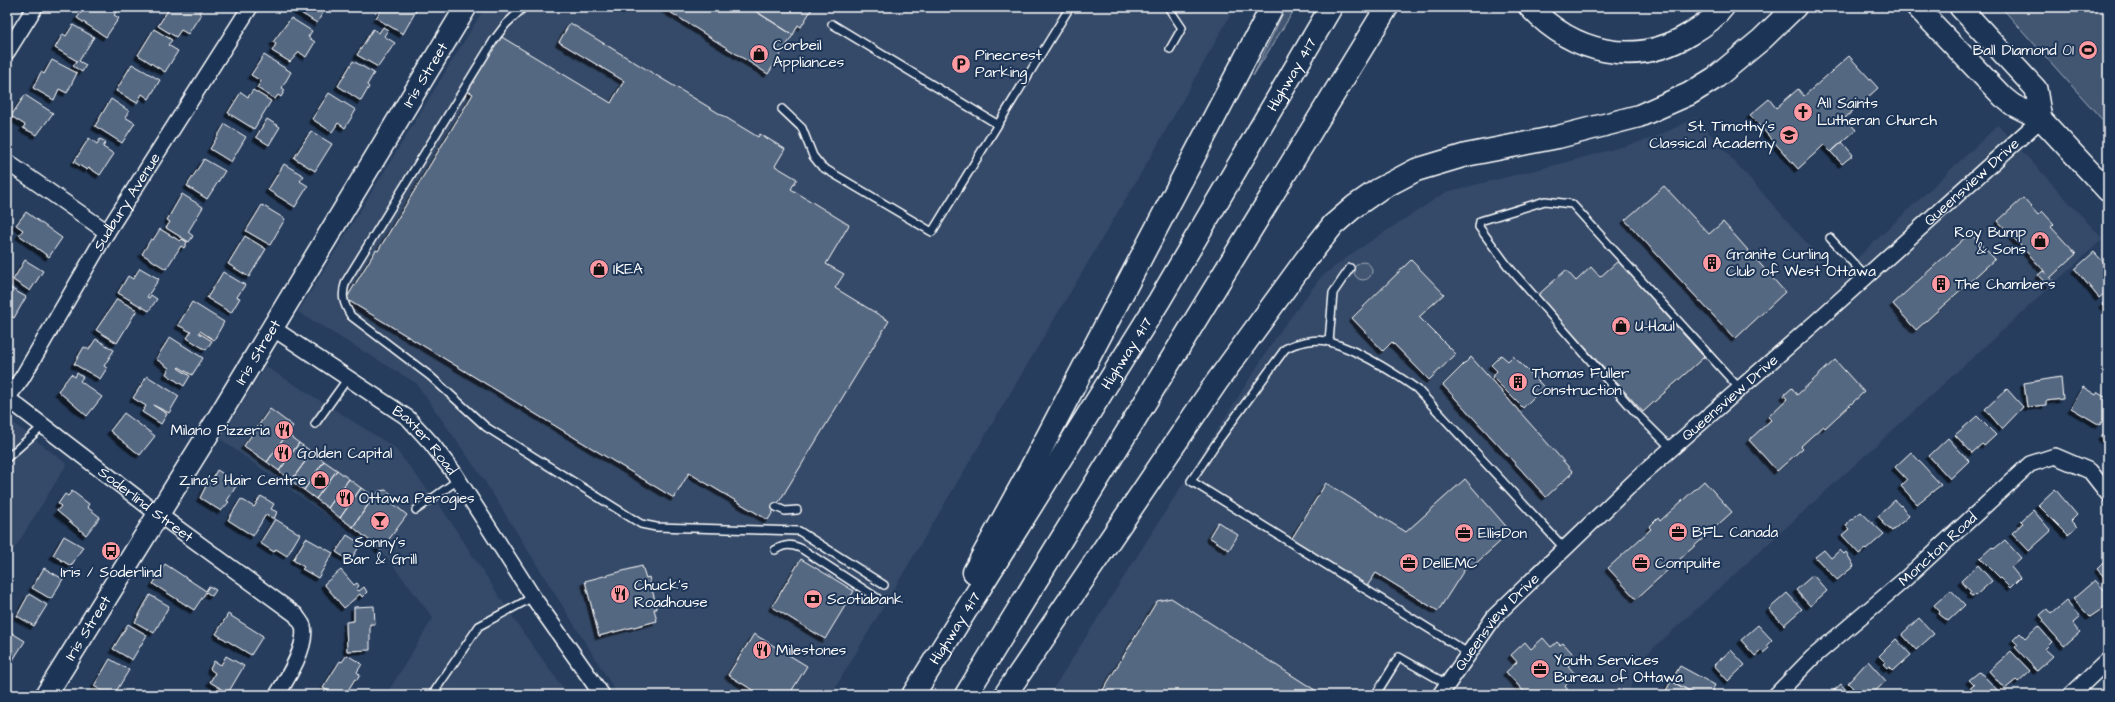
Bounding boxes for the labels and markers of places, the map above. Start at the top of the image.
place label: Corbeil Appliances [773,35,845,73]
sports icon: Ball Diamond 01 [2077,39,2099,61]
place label: Ball Diamond 01 [1973,40,2074,61]
shop icon: Corbeil Appliances [748,43,770,65]
place label: Pinecrest Parking [975,45,1042,84]
parking icon: Pinecrest Parking [950,53,972,75]
place label: All Saints Lutheran Church [1817,93,1937,131]
church icon: All Saints Lutheran Church [1792,101,1814,123]
place label: St. Timothy's Classical Academy [1649,116,1775,155]
school or university icon: St. Timothy's Classical Academy [1778,124,1800,146]
place label: Roy Bump & Sons [1954,222,2026,260]
shop icon: Roy Bump & Sons [2029,230,2051,252]
place label: Granite Curling Club of West Ottawa [1726,244,1876,282]
building icon: Granite Curling Club of West Ottawa [1701,252,1723,274]
shop icon: IKEA [588,258,610,280]
place label: IKEA [613,259,643,280]
building icon: The Chambers [1930,273,1952,295]
place label: The Chambers [1955,274,2056,295]
shop icon: U-Haul [1610,315,1632,337]
place label: U-Haul [1635,316,1675,337]
place label: Thomas Fuller Construction [1532,363,1629,401]
building icon: Thomas Fuller Construction [1507,371,1529,393]
restaurant icon: Milano Pizzeria [273,419,295,441]
place label: Milano Pizzeria [170,420,270,441]
restaurant icon: Golden Capital [272,442,294,464]
place label: Golden Capital [297,443,392,464]
shop icon: Zina's Hair Centre [309,469,331,491]
place label: Zina's Hair Centre [179,470,306,491]
restaurant icon: Ottawa Perogies [334,487,356,509]
place label: Ottawa Perogies [359,488,475,510]
bar icon: Sonny's Bar & Grill [369,510,391,532]
office icon: BFL Canada [1667,521,1689,543]
office icon: EllisDon [1453,522,1475,544]
place label: BFL Canada [1692,522,1779,543]
place label: EllisDon [1478,523,1528,544]
place label: Sonny's Bar & Grill [343,532,417,570]
bus stop icon: Iris / Soderlind [100,540,122,562]
office icon: DellEMC [1398,552,1420,574]
office icon: Compulite [1630,552,1652,574]
place label: DellEMC [1423,553,1478,574]
place label: Compulite [1655,553,1721,574]
place label: Iris / Soderlind [60,562,162,583]
place label: Chuck's Roadhouse [634,575,708,613]
restaurant icon: Chuck's Roadhouse [609,583,631,605]
bank icon: Scotiabank [802,588,824,610]
place label: Scotiabank [827,589,903,610]
restaurant icon: Milestones [751,639,773,661]
place label: Milestones [776,640,847,661]
place label: Youth Services Bureau of Ottawa [1554,650,1683,688]
office icon: Youth Services Bureau of Ottawa [1529,658,1551,680]

